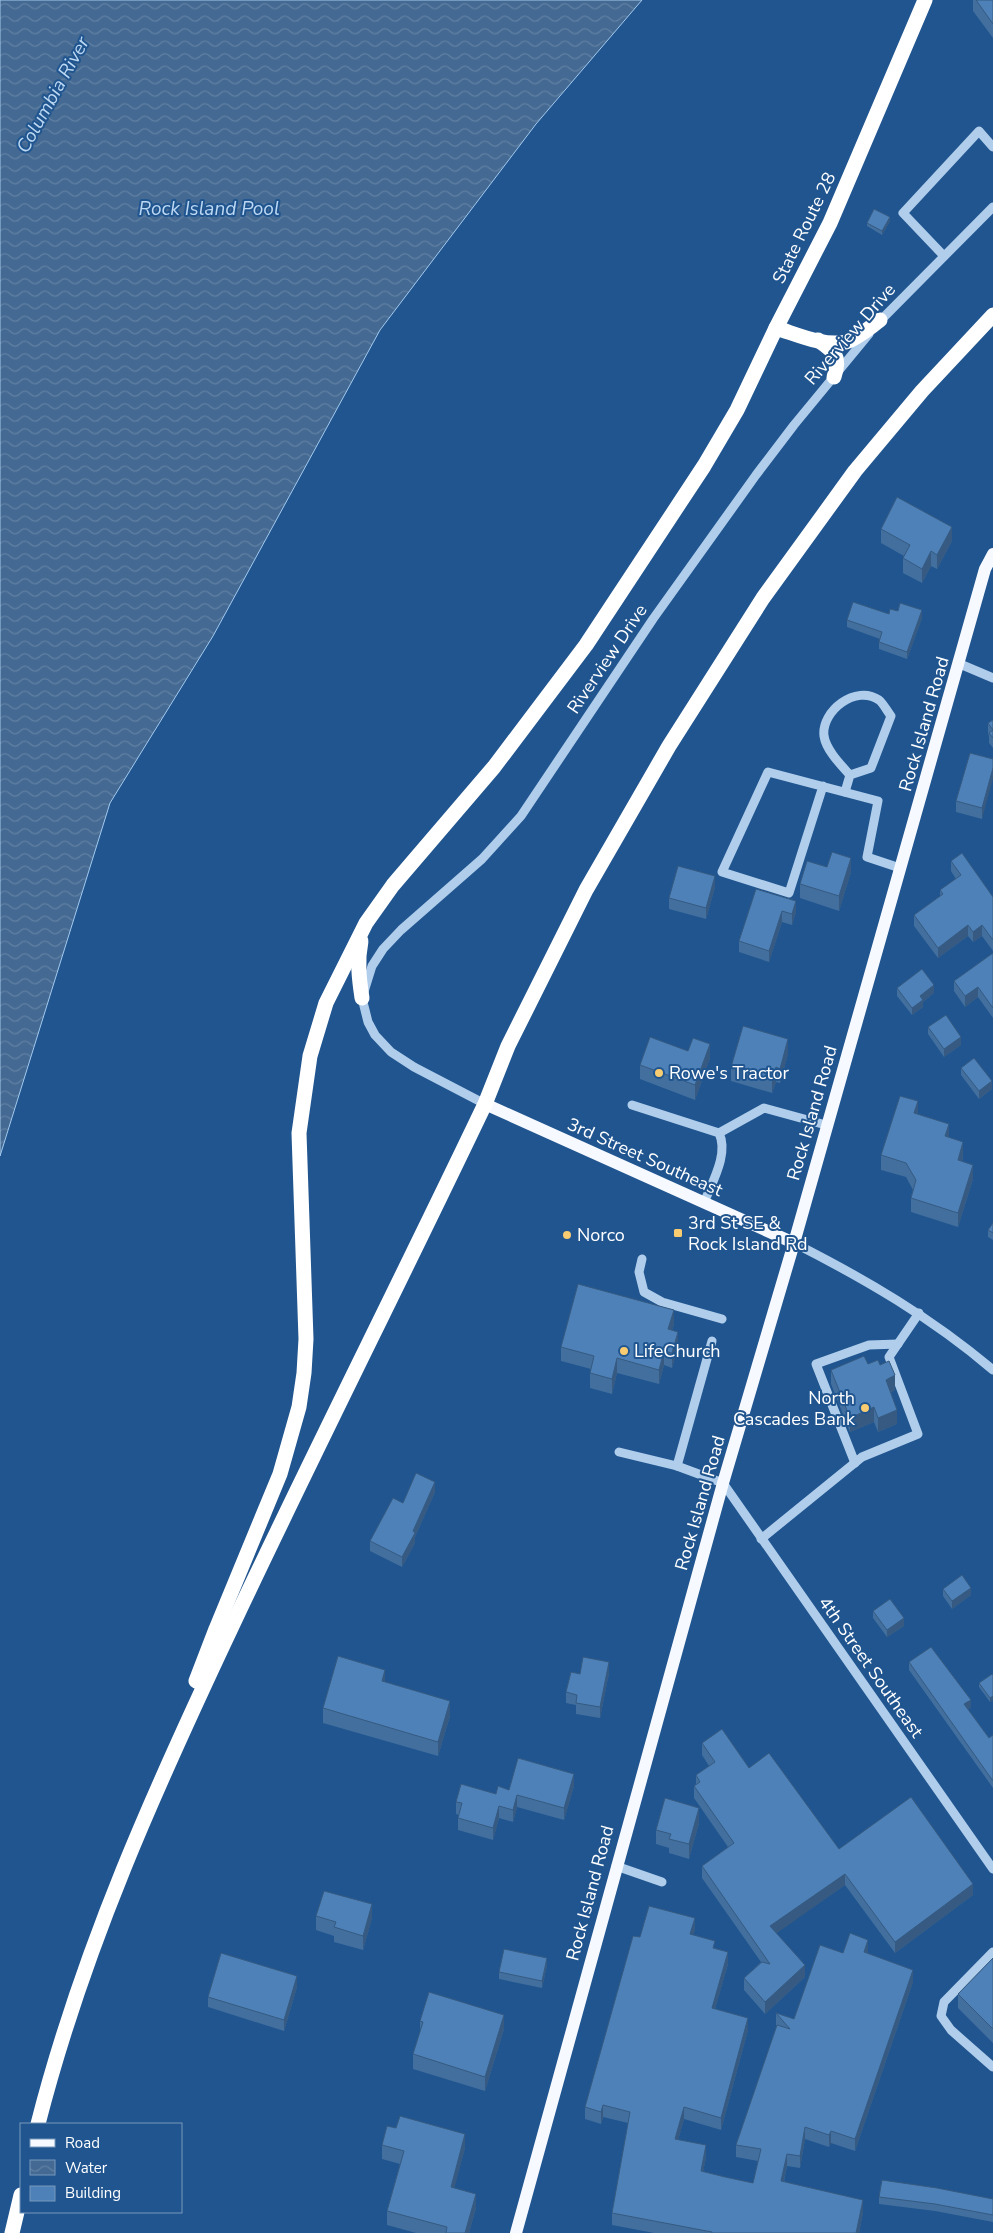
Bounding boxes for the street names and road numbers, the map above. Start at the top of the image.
street label: State Route 28 [767,168,841,288]
street label: Riverview Drive [799,278,901,390]
street label: Riverview Drive [561,600,653,718]
street label: Rock Island Road [893,654,955,794]
street label: Rock Island Road [781,1043,843,1183]
street label: 3rd Street Southeast [564,1112,727,1202]
street label: Rock Island Road [669,1433,731,1573]
street label: 4th Street Southeast [813,1592,929,1743]
street label: Rock Island Road [560,1823,620,1963]

